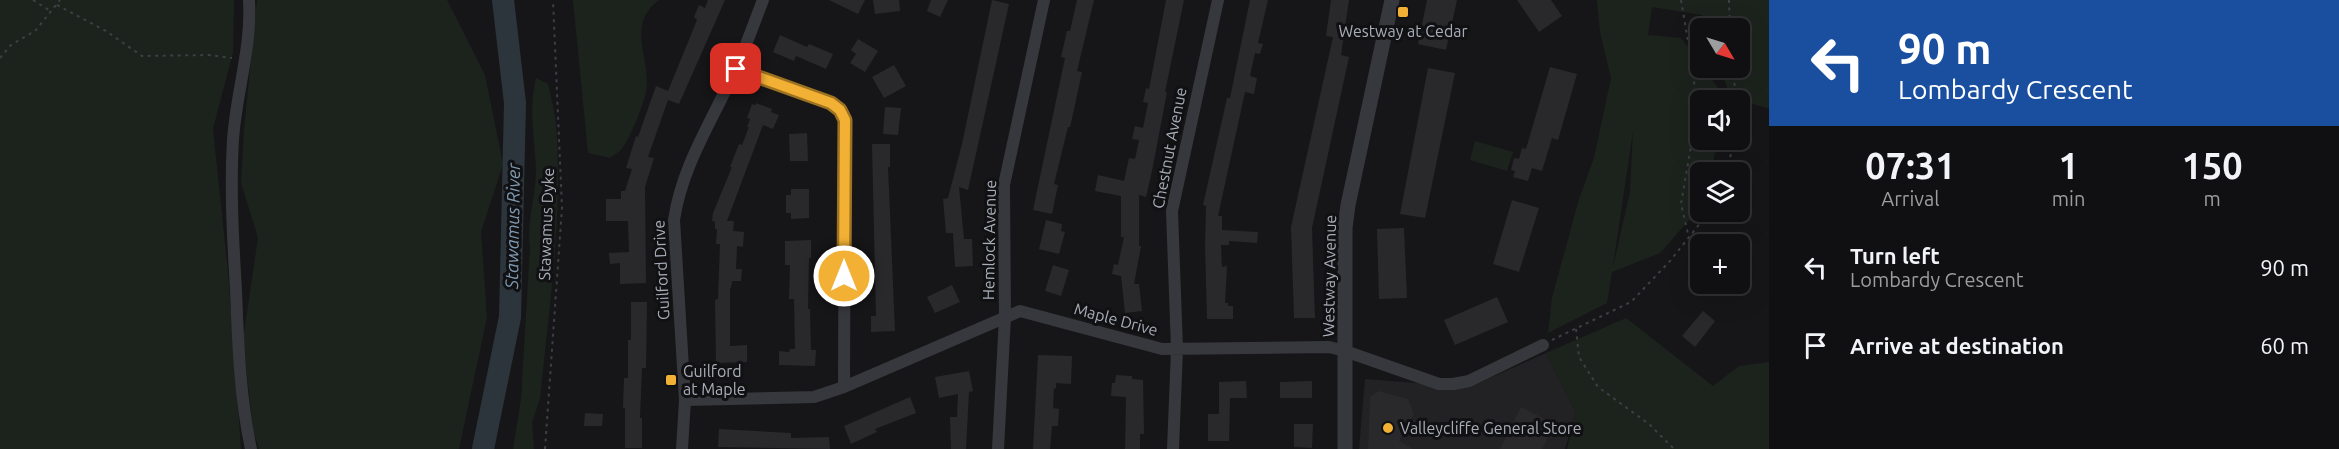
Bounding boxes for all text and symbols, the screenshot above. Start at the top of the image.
marker: Westway at Cedar [1396,5,1410,19]
north arrow [1690,18,1750,78]
map controls [1690,18,1750,294]
place label: Westway at Cedar [1338,22,1468,40]
icon: left [1799,24,1877,102]
text: 90 m [1898,25,1992,72]
pin [710,43,761,94]
icon: arrive [719,52,752,85]
text: Lombardy Crescent [1898,74,2133,104]
street label: Chestnut Avenue [1148,86,1190,210]
button: sound [1690,90,1750,150]
text: 07:31 [1865,145,1955,186]
text: 1 [2058,145,2079,186]
text: 150 [2182,145,2243,186]
water label: Stawamus River [501,162,523,290]
button: layers [1690,162,1750,222]
street label: Stawamus Dyke [535,167,557,281]
street label: Hemlock Avenue [979,180,999,300]
text: Arrival [1881,187,1940,210]
text: min [2052,187,2085,210]
text: m [2204,187,2221,210]
street label: Westway Avenue [1319,215,1339,337]
street label: Guilford Drive [649,220,673,320]
button: + [1690,234,1750,294]
text: Turn left [1850,243,1940,268]
position arrow [812,244,876,308]
icon: left [1799,251,1832,284]
text: 90 m [2260,255,2309,280]
text: Lombardy Crescent [1850,268,2024,291]
street label: Maple Drive [1072,299,1160,339]
icon: arrive [1799,329,1832,362]
text: Arrive at destination [1850,333,2064,358]
text: 60 m [2260,333,2309,358]
place label: Guilford at Maple [683,362,746,398]
marker: Guilford at Maple [664,373,678,387]
place label: Valleycliffe General Store [1400,419,1582,437]
marker: Valleycliffe General Store [1381,421,1395,435]

